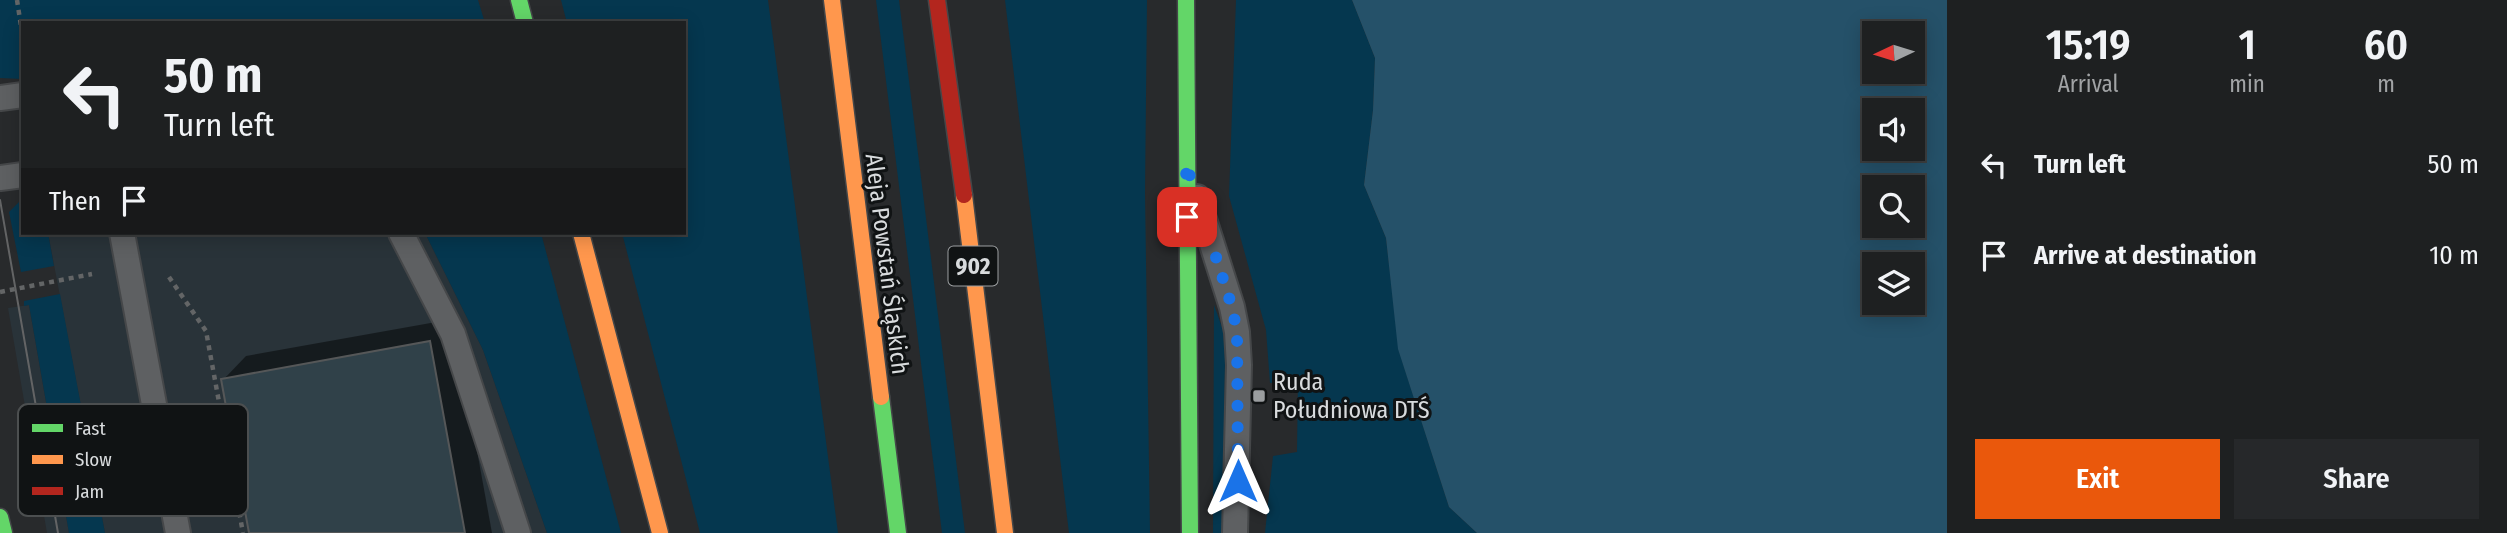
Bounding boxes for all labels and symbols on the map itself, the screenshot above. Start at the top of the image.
north arrow [1862,21,1925,84]
street label: Aleja Powstań Śląskich [860,152,914,376]
pin [1157,187,1217,247]
road number: 902 [948,246,998,286]
place label: Ruda Południowa DTŚ [1273,368,1430,424]
marker: Ruda Południowa DTŚ [1251,388,1267,404]
legend [18,404,248,516]
text: Fast [75,417,106,440]
position arrow [1201,444,1275,518]
text: Slow [75,448,112,471]
text: Jam [75,480,104,503]

